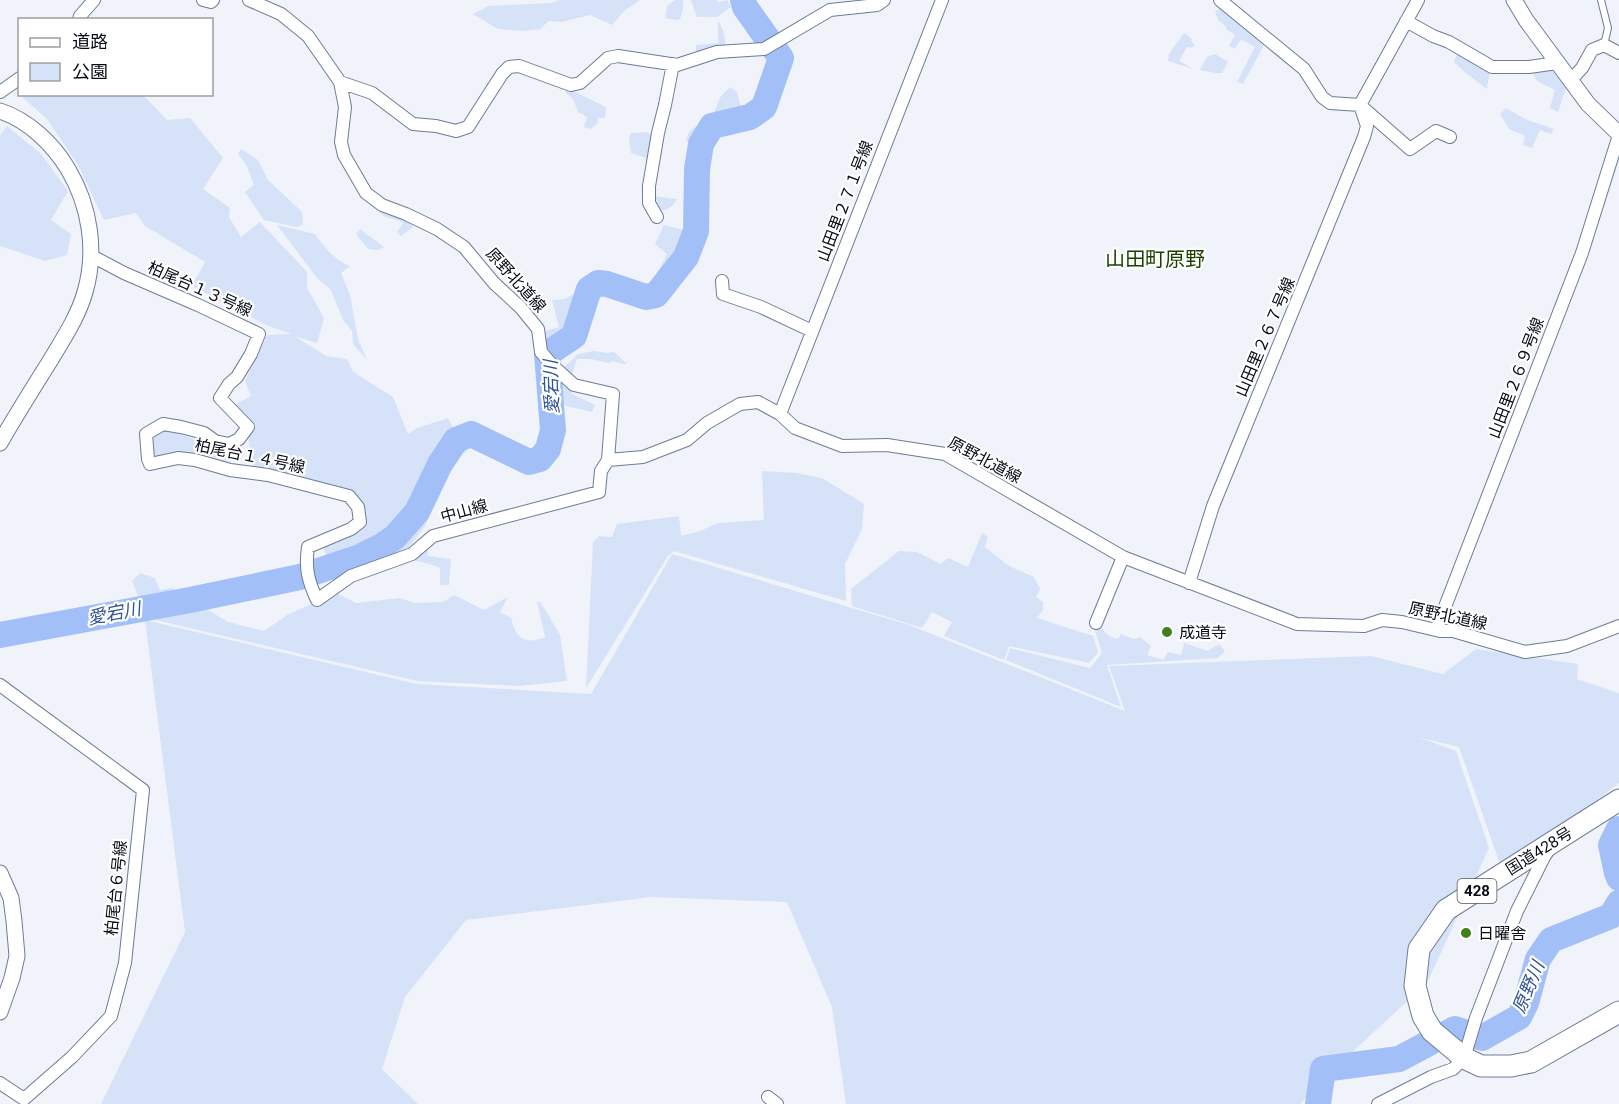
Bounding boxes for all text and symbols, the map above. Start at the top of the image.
legend [18,18,213,96]
text: 道路 [72,31,108,52]
text: 公園 [72,61,108,82]
street label: 山田里２７１号線 [813,138,877,264]
street label: 原野北道線 [482,244,550,316]
district label: 山田町原野 [1105,247,1205,271]
street label: 柏尾台１３号線 [145,258,255,320]
street label: 山田里２６７号線 [1231,274,1299,400]
street label: 山田里２６９号線 [1484,315,1548,441]
water label: 愛宕川 [539,358,562,414]
street label: 原野北道線 [945,433,1025,487]
street label: 柏尾台１４号線 [193,435,307,477]
street label: 中山線 [438,496,490,526]
water label: 愛宕川 [85,597,144,628]
street label: 原野北道線 [1407,598,1489,634]
place label: 成道寺 [1179,623,1227,642]
marker: 成道寺 [1160,625,1174,639]
street label: 国道428号 [1502,823,1576,879]
street label: 柏尾台６号線 [102,839,130,937]
road number: 428 [1458,879,1496,903]
place label: 日曜舎 [1478,924,1526,943]
marker: 日曜舎 [1459,926,1473,940]
water label: 原野川 [1508,956,1549,1016]

